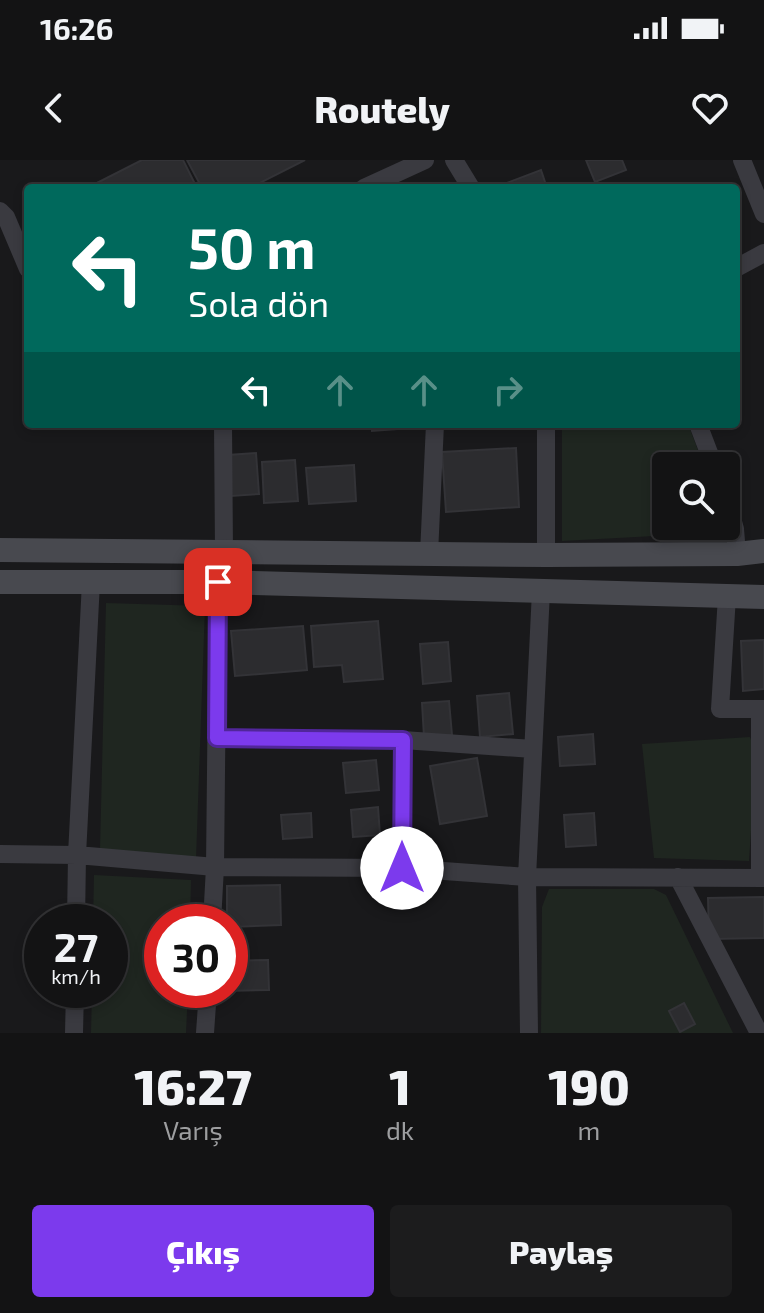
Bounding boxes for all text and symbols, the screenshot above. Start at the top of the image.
text: 16:26 [40,10,114,46]
icon: back [32,86,76,130]
icon: heart [688,86,732,130]
text: Routely [314,87,450,130]
text: 50 m [188,213,316,280]
icon: left [56,216,160,320]
text: Sola dön [188,281,329,324]
icon: left [234,368,278,412]
icon: ahead [318,368,362,412]
icon: ahead [402,368,446,412]
icon: right [486,368,530,412]
map controls [652,452,740,540]
button: search [652,452,740,540]
pin [184,548,252,616]
icon: arrive [196,560,240,604]
position arrow [360,826,444,910]
speed limit sign: 30 [144,904,248,1008]
text: 27 [54,922,98,970]
text: km/h [51,964,101,988]
text: 16:27 [134,1057,252,1115]
text: 1 [389,1057,411,1115]
text: 190 [548,1057,630,1115]
text: Varış [163,1114,223,1145]
text: dk [386,1114,414,1145]
text: m [578,1114,600,1145]
button: Çıkış [32,1205,374,1297]
button: Paylaş [390,1205,732,1297]

